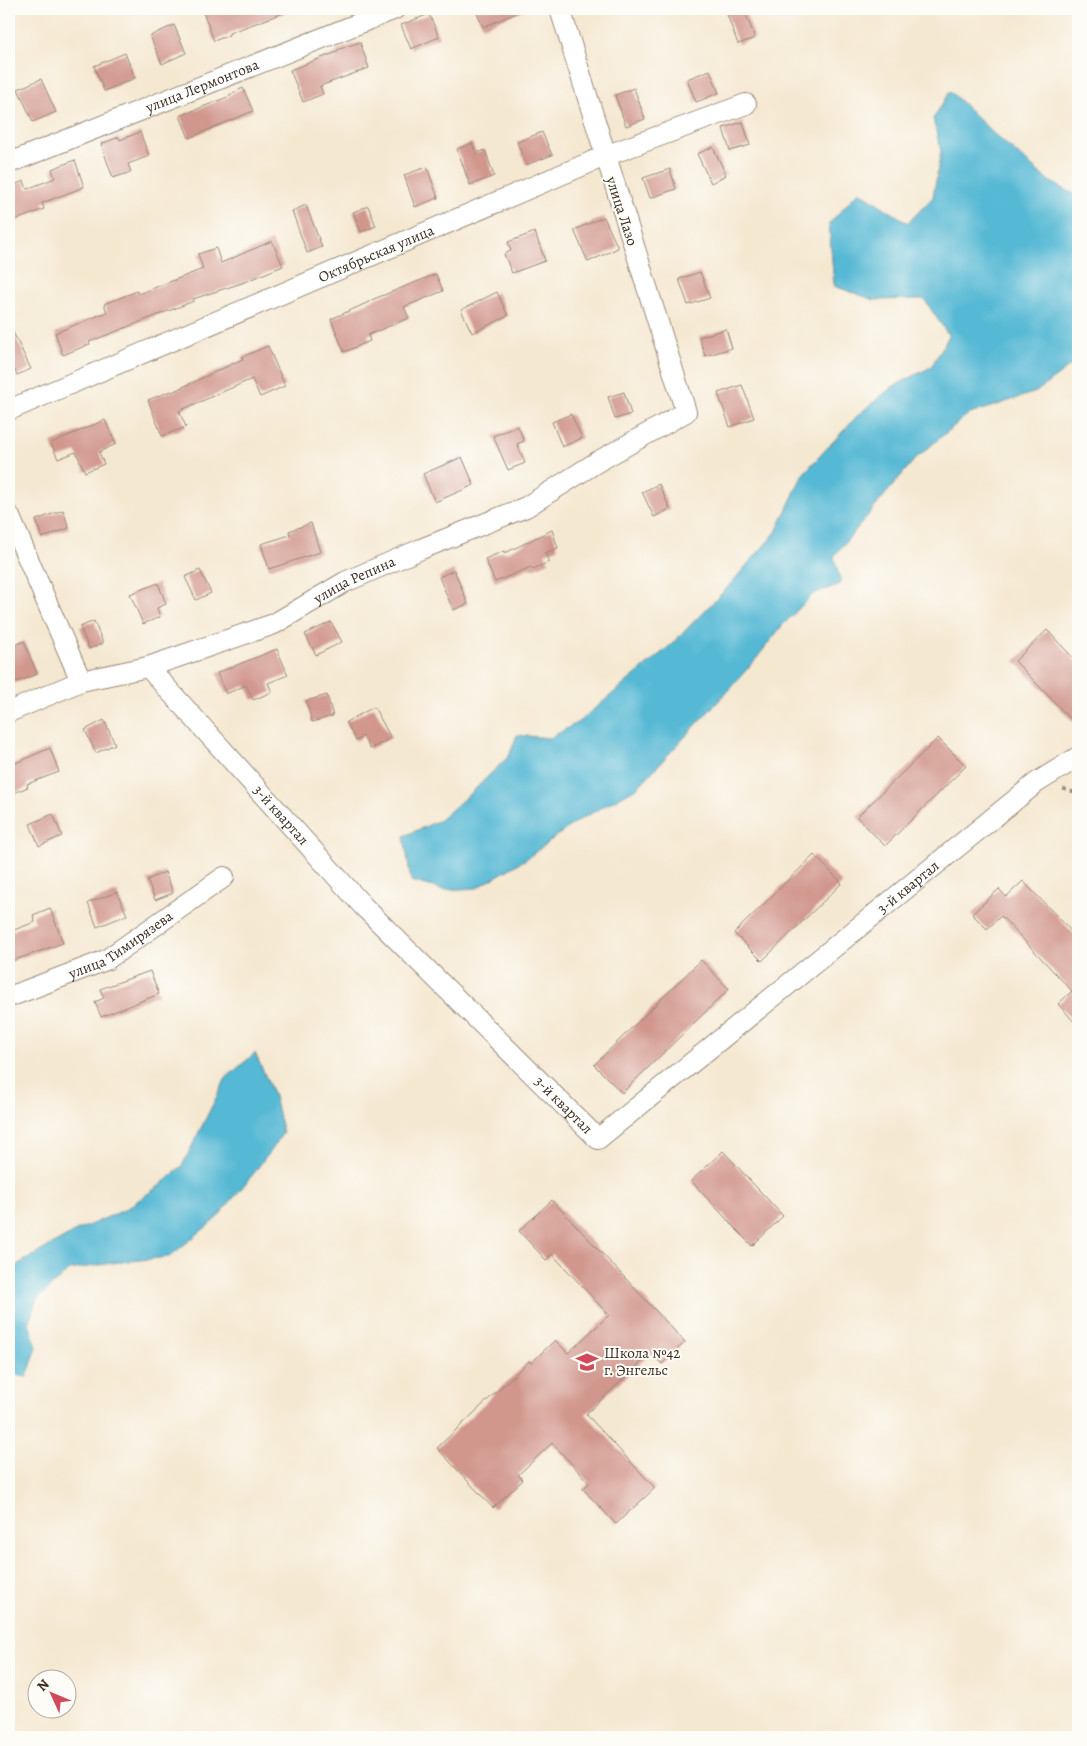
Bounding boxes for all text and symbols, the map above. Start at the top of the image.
street label: улица Лермонтова [142,54,262,118]
street label: улица Лазо [601,173,643,248]
street label: Октябрьская улица [315,220,437,287]
street label: улица Репина [309,551,398,609]
street label: 3-й квартал [249,781,313,849]
street label: 3-й квартал [873,856,943,918]
street label: улица Тимирязева [65,906,177,984]
street label: 3-й квартал [530,1072,597,1138]
place label: Школа №42 г. Энгельс [604,1343,680,1380]
school or university icon: Школа №42 г. Энгельс [574,1349,600,1375]
north arrow [28,1668,78,1718]
text: N [33,1675,53,1696]

